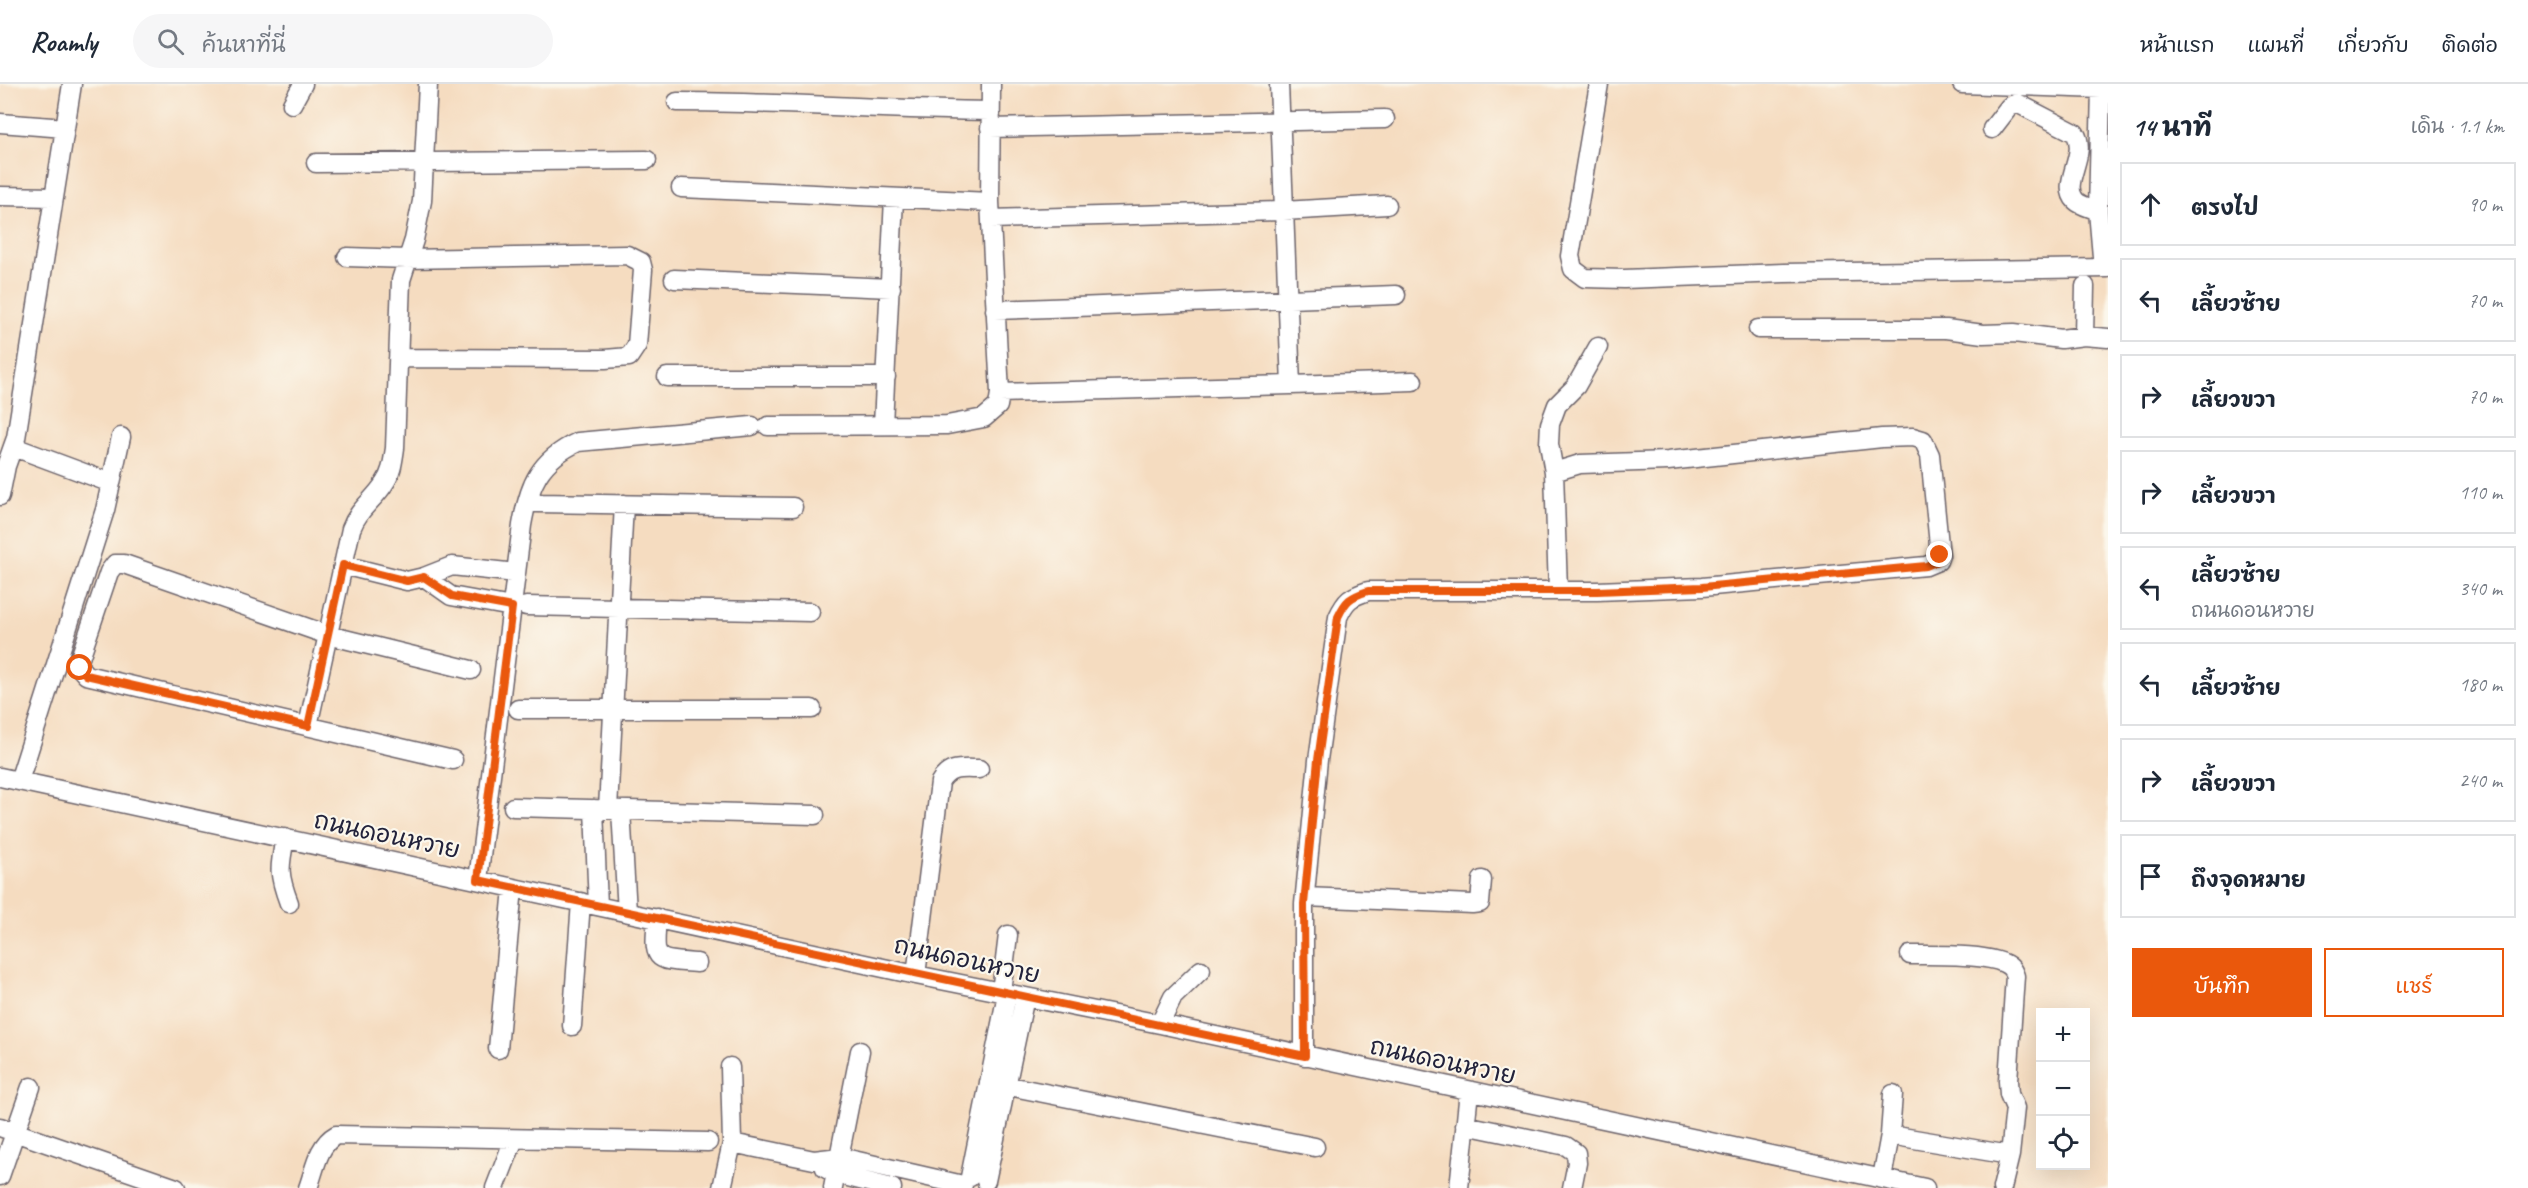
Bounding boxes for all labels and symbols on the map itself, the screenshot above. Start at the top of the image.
route end [1926,541,1952,567]
route start [66,654,92,680]
street label: ถนนดอนหวาย [311,805,463,865]
street label: ถนนดอนหวาย [891,930,1043,990]
street label: ถนนดอนหวาย [1367,1031,1519,1091]

